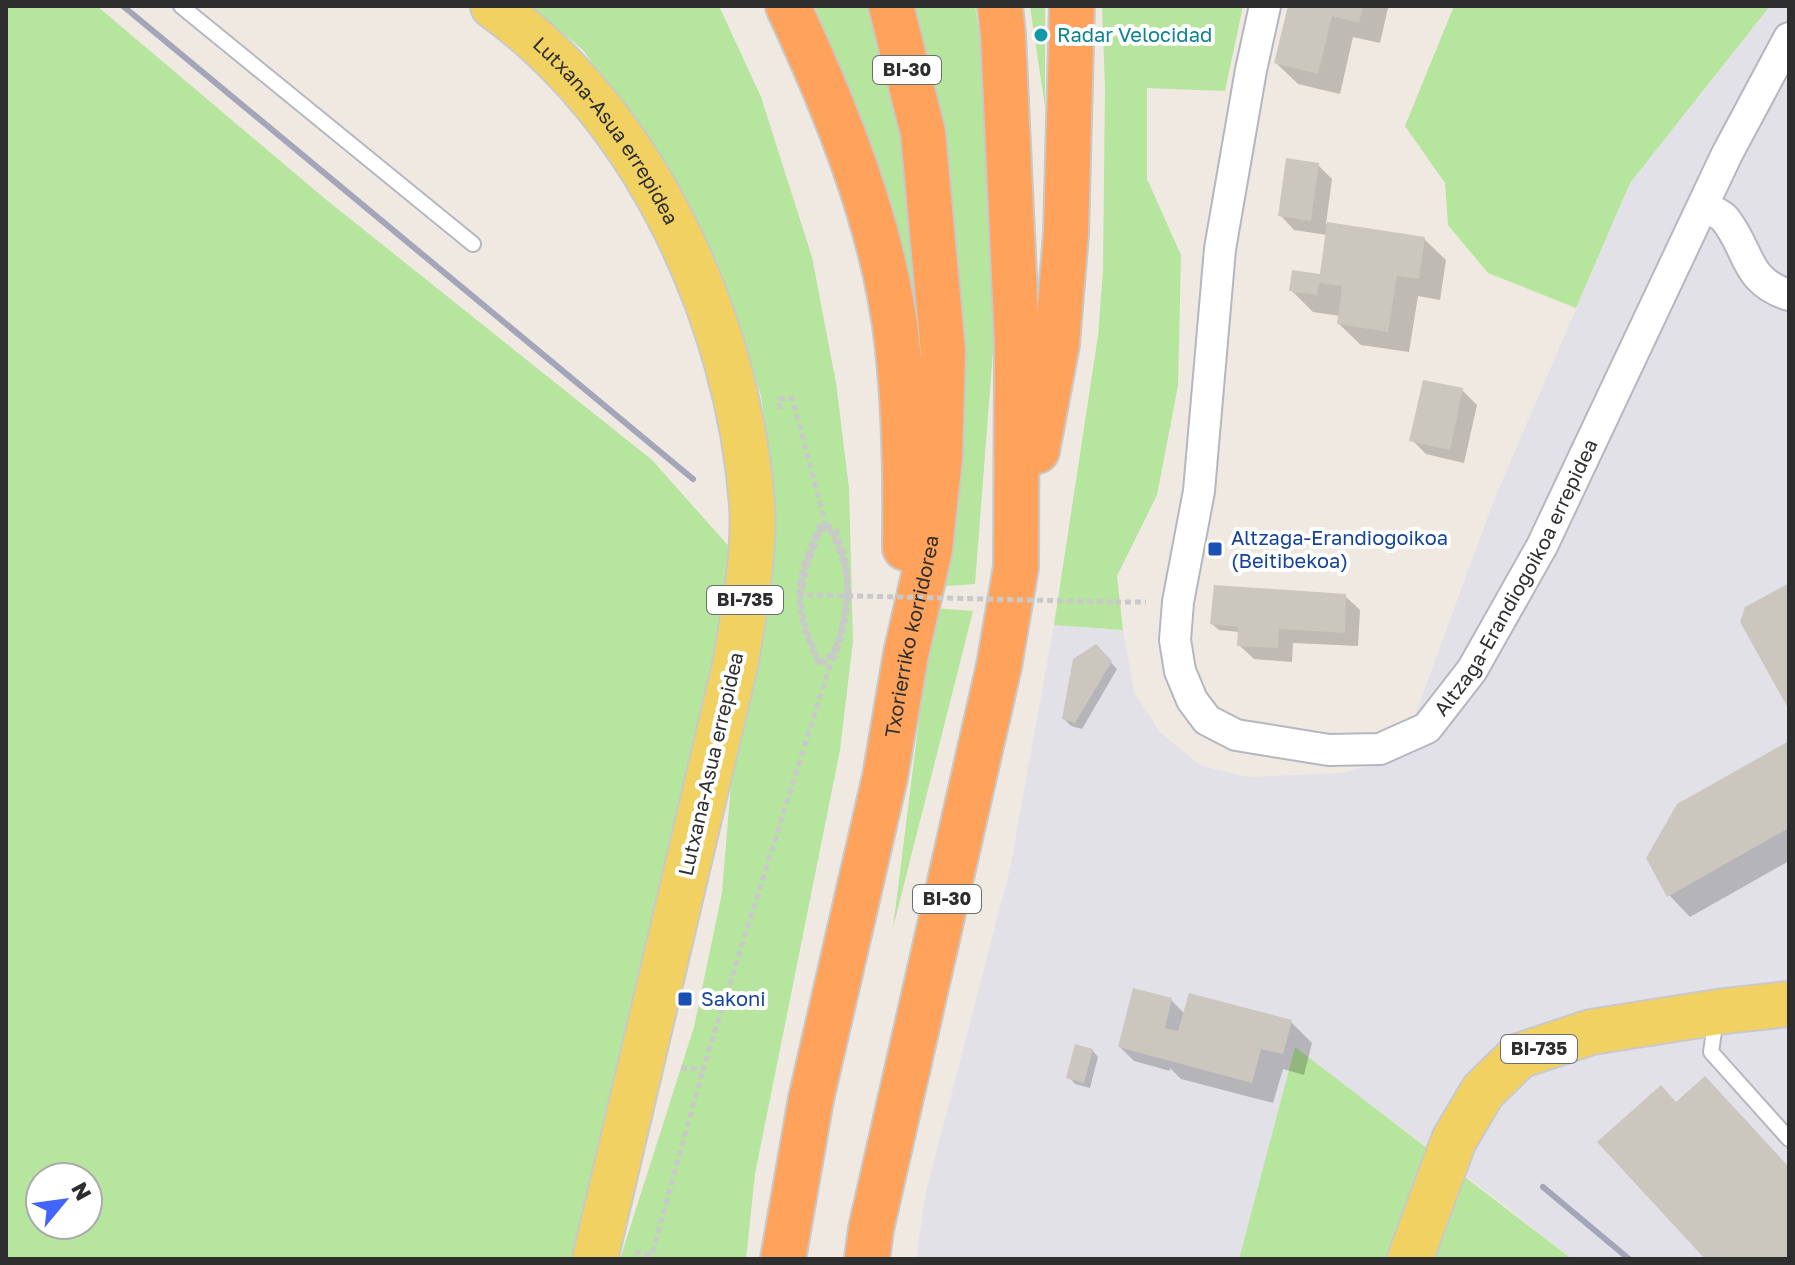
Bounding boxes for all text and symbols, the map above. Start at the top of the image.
place label: Radar Velocidad [1057,22,1212,46]
marker: Radar Velocidad [1032,26,1050,44]
street label: Lutxana-Asua errepidea [529,31,684,228]
road number: BI-30 [873,56,941,84]
street label: Altzaga-Erandiogoikoa errepidea [1428,435,1602,720]
place label: Altzaga-Erandiogoikoa (Beitibekoa) [1231,525,1448,572]
street label: Txorierriko korridorea [879,534,942,739]
marker: Altzaga-Erandiogoikoa (Beitibekoa) [1206,540,1224,558]
road number: BI-735 [707,586,783,614]
street label: Lutxana-Asua errepidea [673,650,747,878]
road number: BI-30 [913,885,981,913]
place label: Sakoni [701,986,766,1010]
marker: Sakoni [676,990,694,1008]
road number: BI-735 [1501,1035,1577,1063]
north arrow [24,1161,104,1241]
text: N [66,1177,98,1205]

